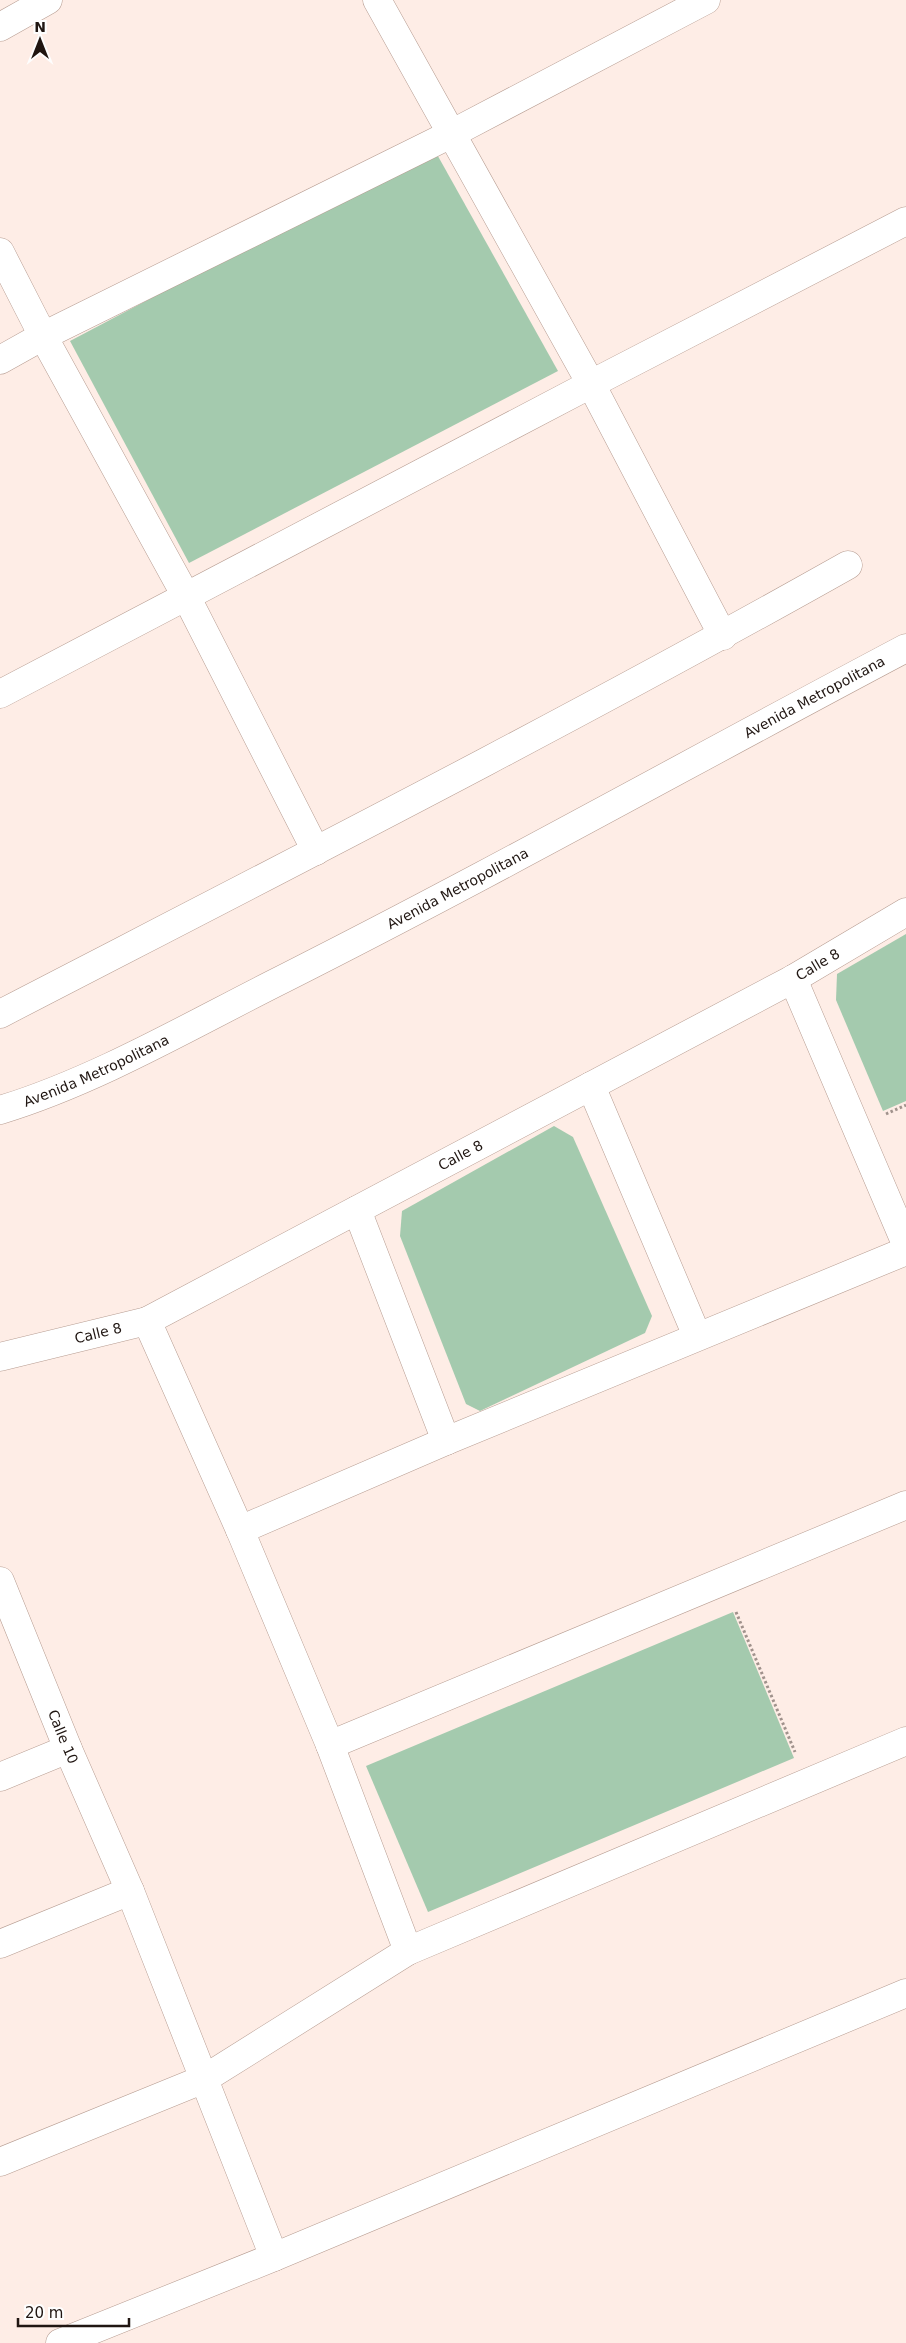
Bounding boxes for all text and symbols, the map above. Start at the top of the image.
north arrow [15,15,65,65]
text: N [34,19,46,35]
street label: Avenida Metropolitana [741,653,888,741]
street label: Avenida Metropolitana [384,844,531,932]
street label: Calle 8 [793,945,842,984]
street label: Avenida Metropolitana [21,1031,172,1110]
street label: Calle 8 [435,1137,485,1173]
street label: Calle 8 [73,1319,123,1346]
street label: Calle 10 [45,1707,81,1766]
scale bar [18,2296,129,2328]
text: 20 m [25,2304,63,2322]

